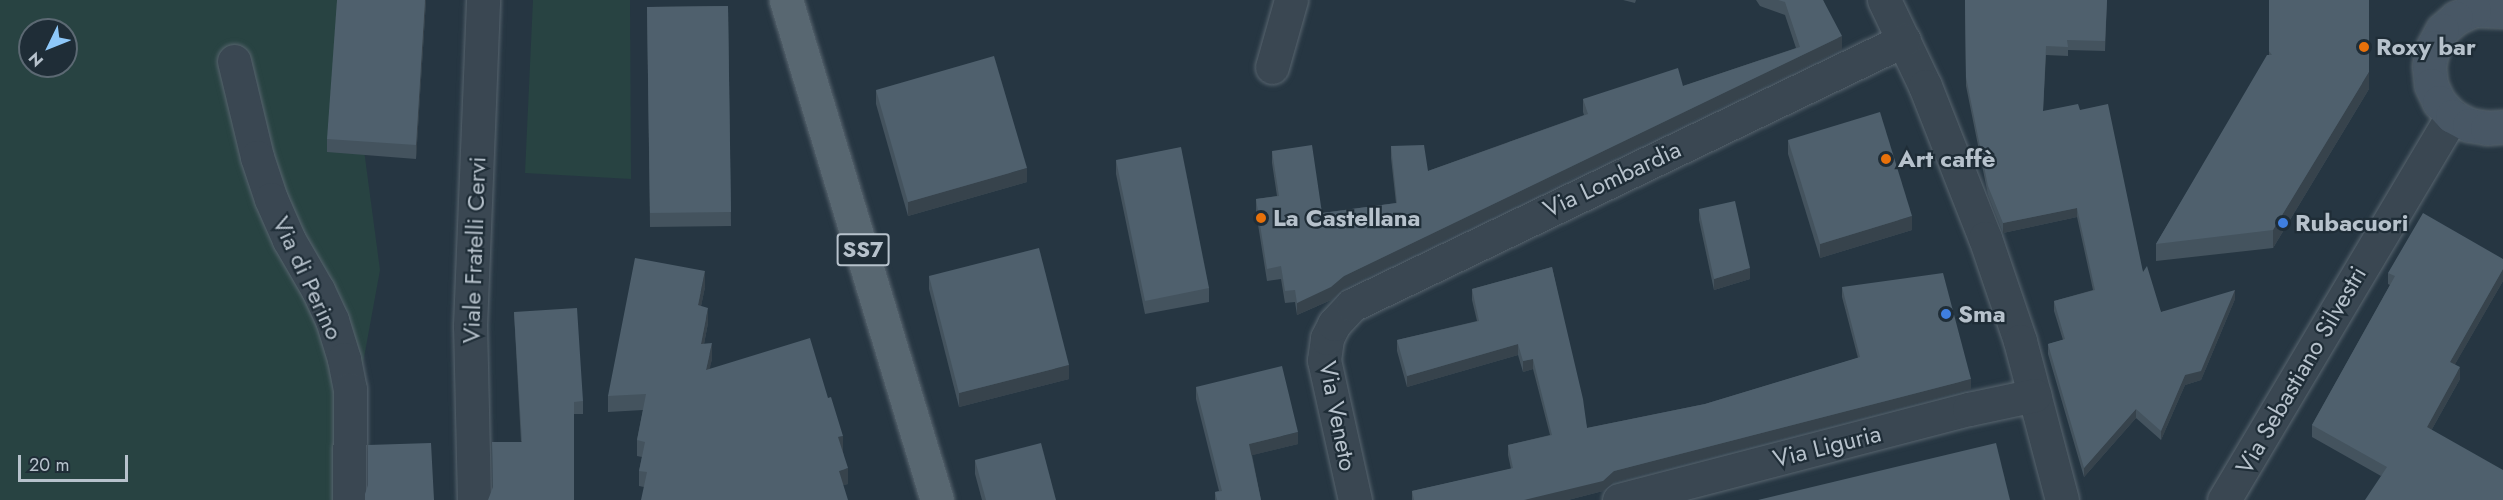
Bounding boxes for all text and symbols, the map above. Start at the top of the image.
north arrow [18,18,78,78]
place label: Roxy bar [2376,33,2476,61]
marker: Roxy bar [2357,40,2371,54]
text: N [23,47,49,72]
street label: Via Lombardia [1539,135,1685,223]
place label: Art caffè [1898,145,1995,173]
marker: Art caffè [1879,152,1893,166]
street label: Viale Fratelli Cervi [456,156,492,344]
place label: La Castellana [1273,204,1421,232]
place label: Rubacuori [2295,209,2408,237]
marker: La Castellana [1254,211,1268,225]
street label: Via di Perino [267,212,349,344]
marker: Rubacuori [2276,216,2290,230]
road number: SS7 [836,231,890,269]
street label: Via Sebastiano Silvestri [2230,261,2372,479]
place label: Sma [1958,300,2006,328]
marker: Sma [1939,307,1953,321]
street label: Via Veneto [1313,359,1363,473]
street label: Via Liguria [1770,419,1884,473]
scale bar [21,443,130,481]
text: 20 m [29,452,69,478]

